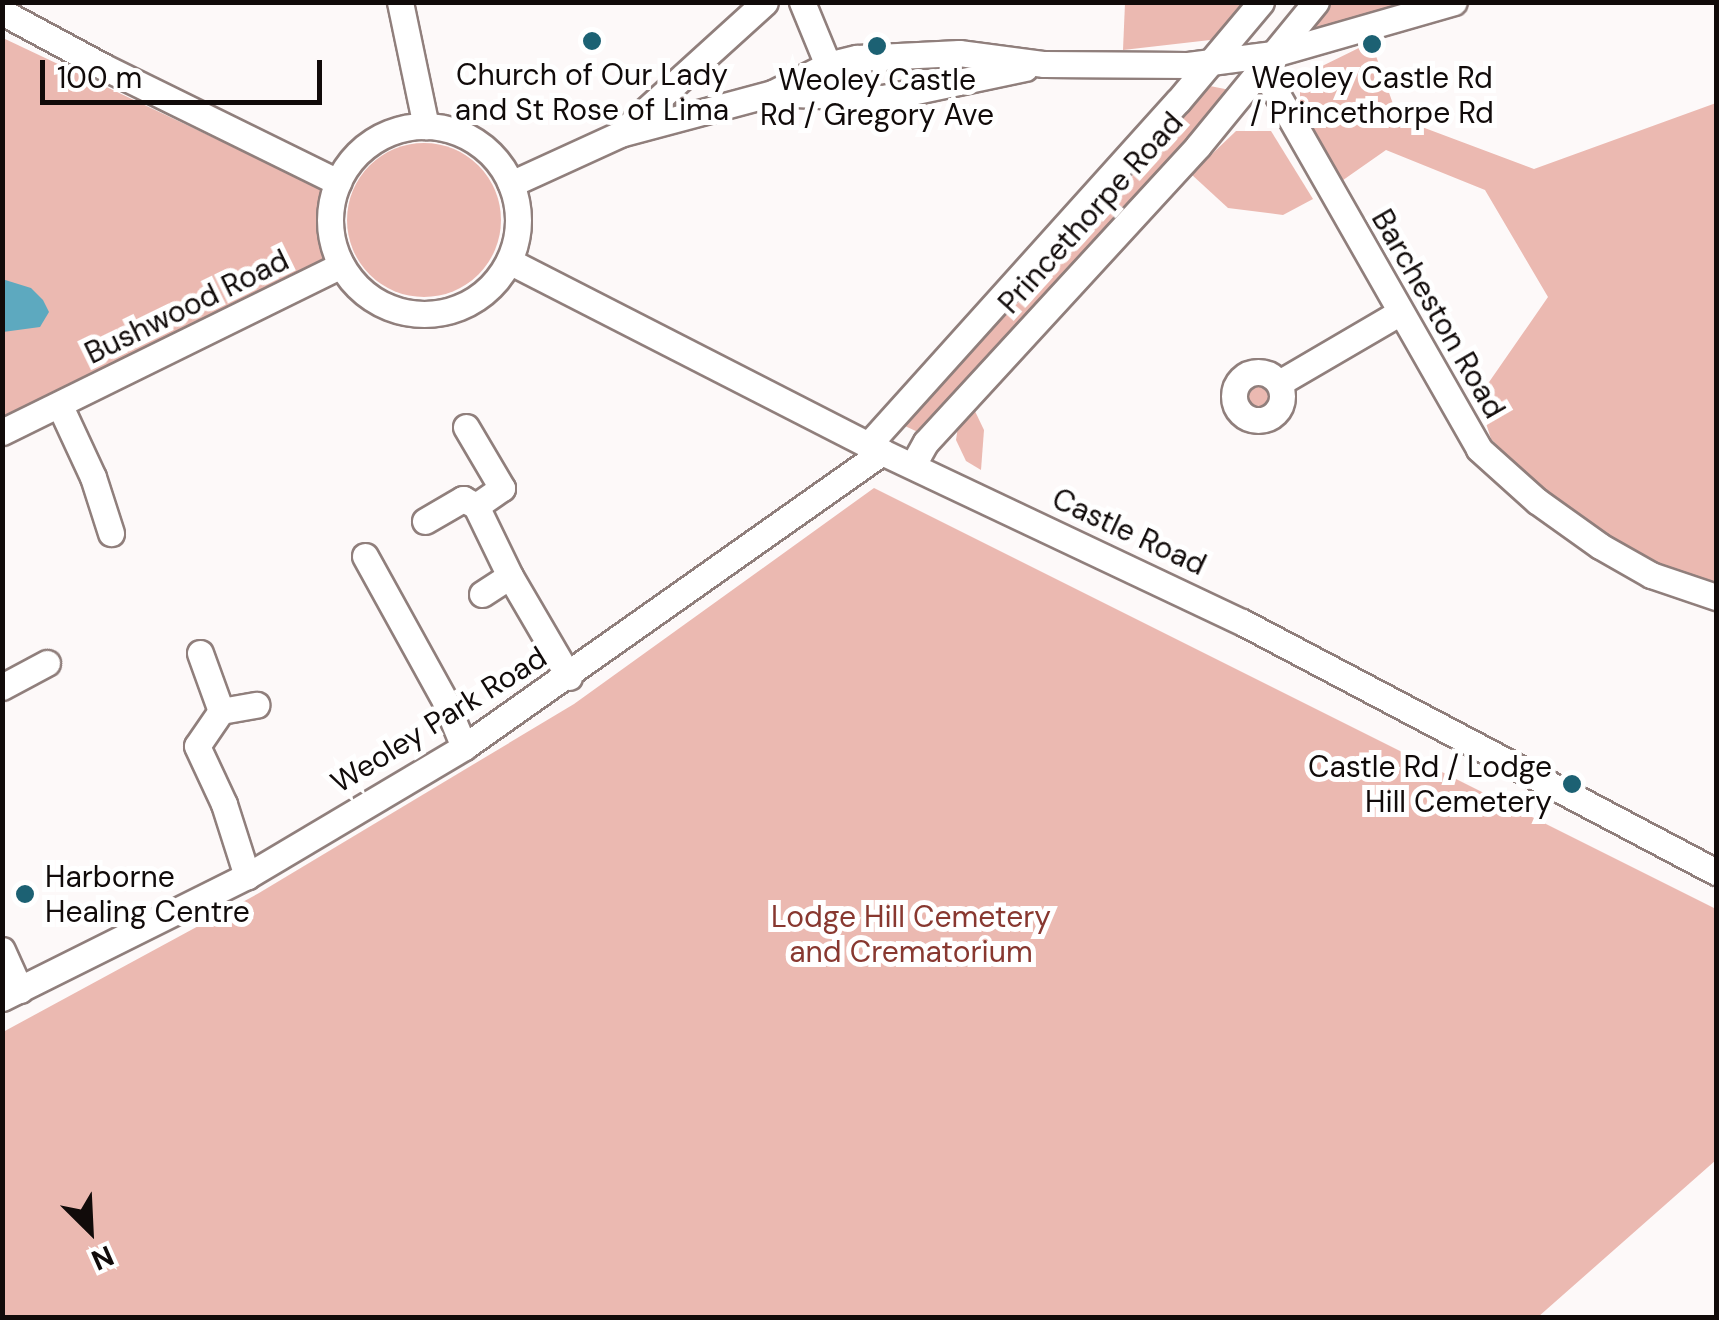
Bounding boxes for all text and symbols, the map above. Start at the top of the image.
marker: Church of Our Lady and St Rose of Lima [581,30,603,52]
marker: Weoley Castle Rd / Princethorpe Rd [1361,33,1383,55]
marker: Weoley Castle Rd / Gregory Ave [866,35,888,57]
scale bar [45,40,328,102]
place label: Church of Our Lady and St Rose of Lima [455,57,729,128]
text: 100 m [57,58,142,97]
place label: Weoley Castle Rd / Princethorpe Rd [1250,60,1494,130]
place label: Weoley Castle Rd / Gregory Ave [760,62,994,132]
street label: Princethorpe Road [991,105,1191,321]
street label: Barcheston Road [1364,203,1512,425]
street label: Bushwood Road [79,242,295,372]
street label: Castle Road [1046,481,1212,583]
street label: Weoley Park Road [325,639,553,801]
place label: Castle Rd / Lodge Hill Cemetery [1308,749,1552,820]
marker: Castle Rd / Lodge Hill Cemetery [1561,773,1583,795]
place label: Harborne Healing Centre [45,859,250,930]
marker: Harborne Healing Centre [14,883,36,905]
park label: Lodge Hill Cemetery and Crematorium [771,899,1051,970]
north arrow [40,1180,140,1280]
text: N [86,1237,119,1279]

